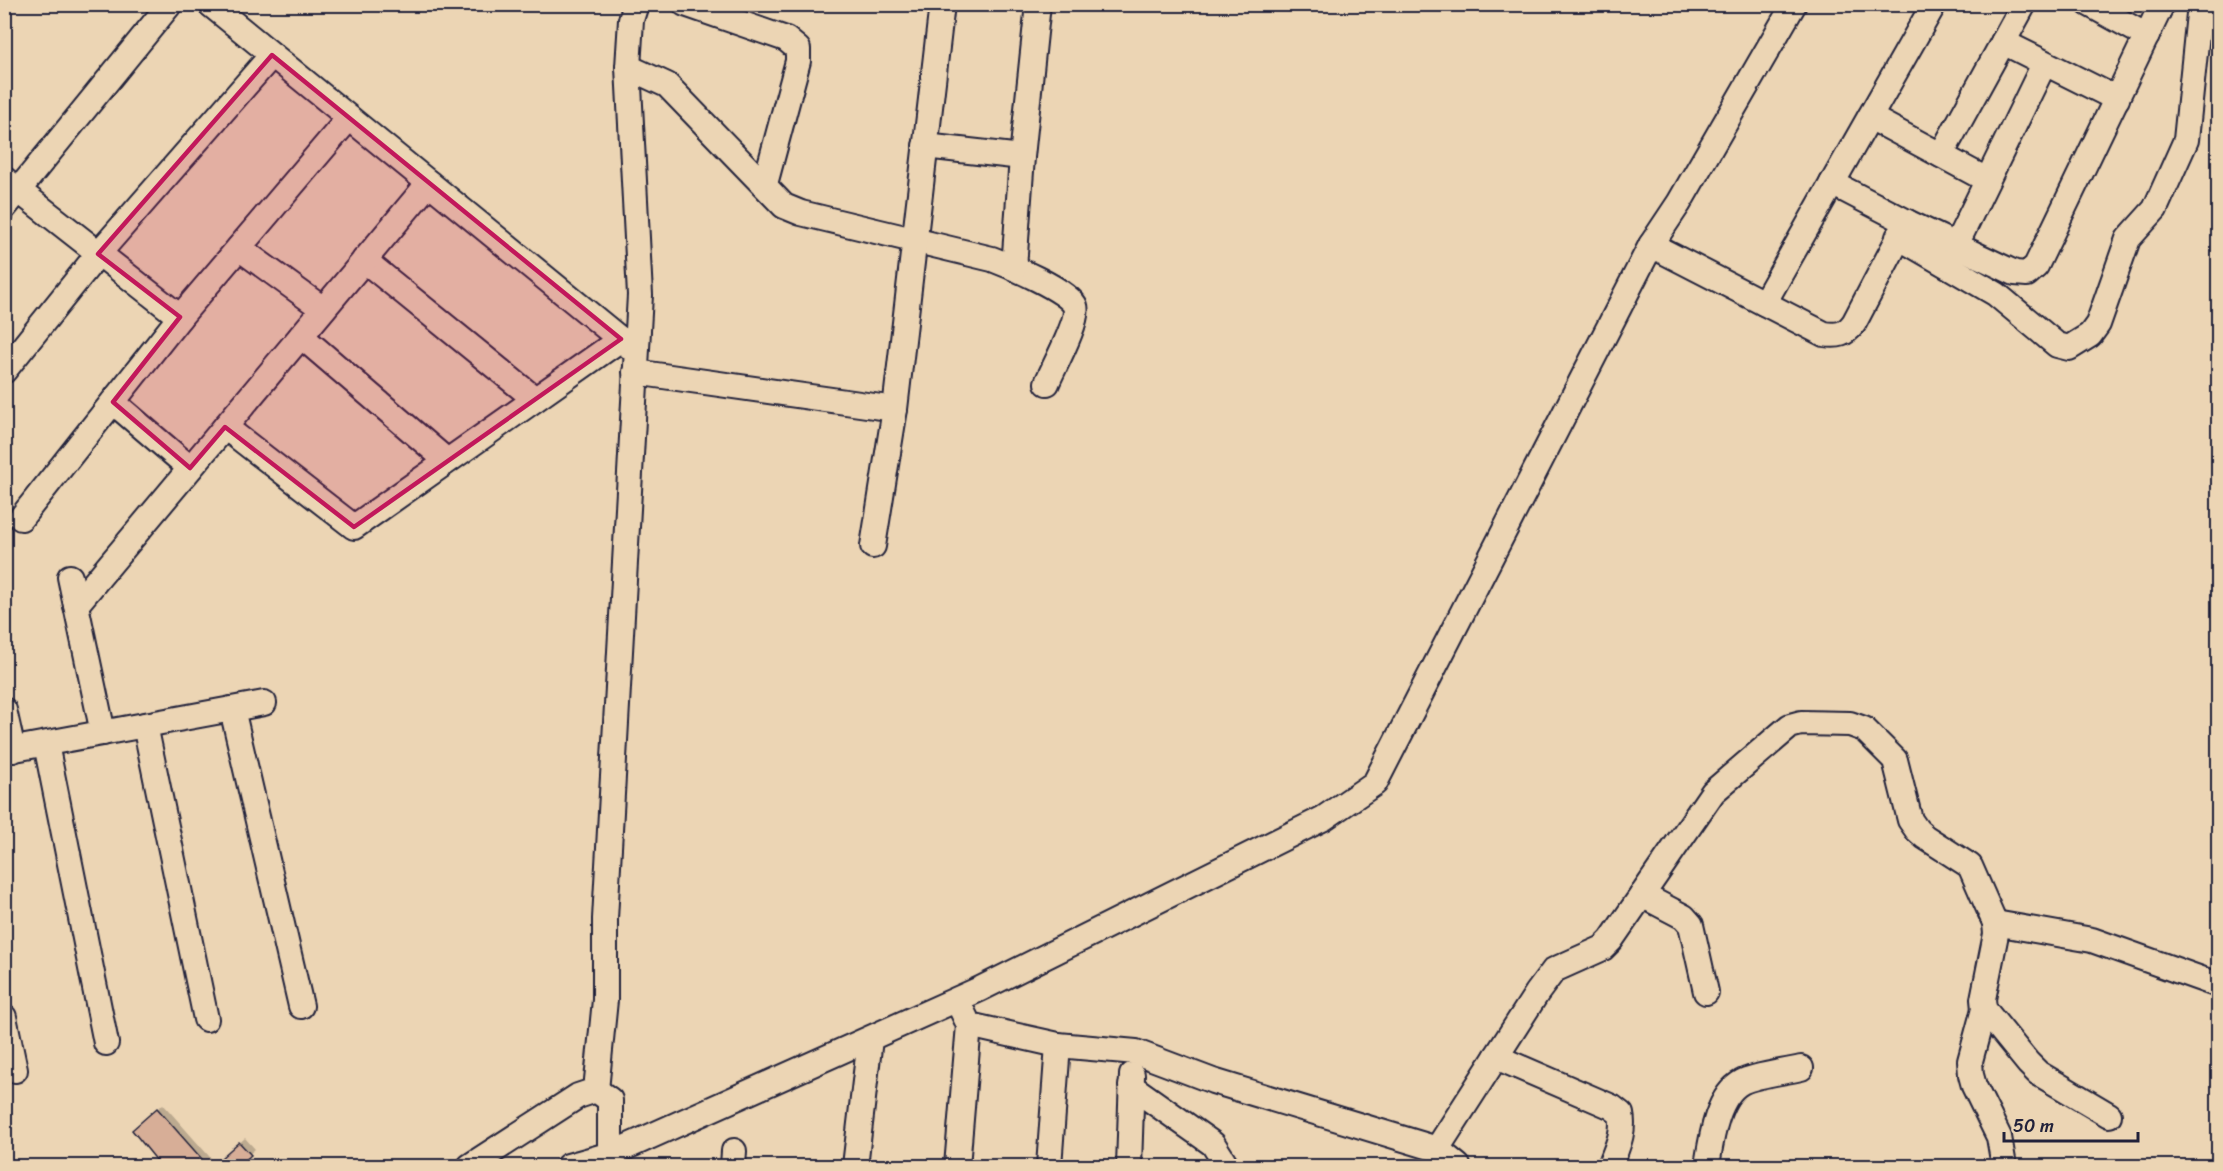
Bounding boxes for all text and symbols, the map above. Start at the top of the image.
scale bar [2004,1105,2138,1143]
text: 50 m [2013,1110,2054,1142]

